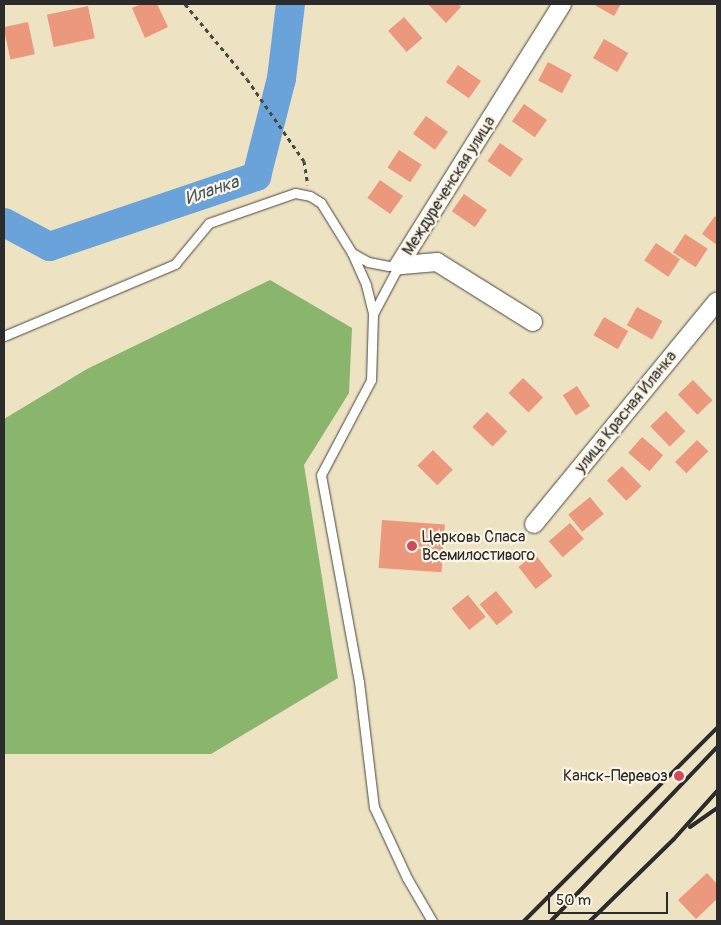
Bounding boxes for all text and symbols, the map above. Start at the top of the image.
street label: Междуреченская улица [398,113,500,259]
water label: Иланка [182,172,242,210]
street label: улица Красная Иланка [571,347,681,477]
place label: Церковь Спаса Всемилостивого [422,527,535,565]
marker: Церковь Спаса Всемилостивого [406,540,418,552]
place label: Канск-Перевоз [563,766,668,786]
marker: Канск-Перевоз [672,769,686,783]
scale bar [551,882,671,914]
text: 50 m [556,891,591,910]

